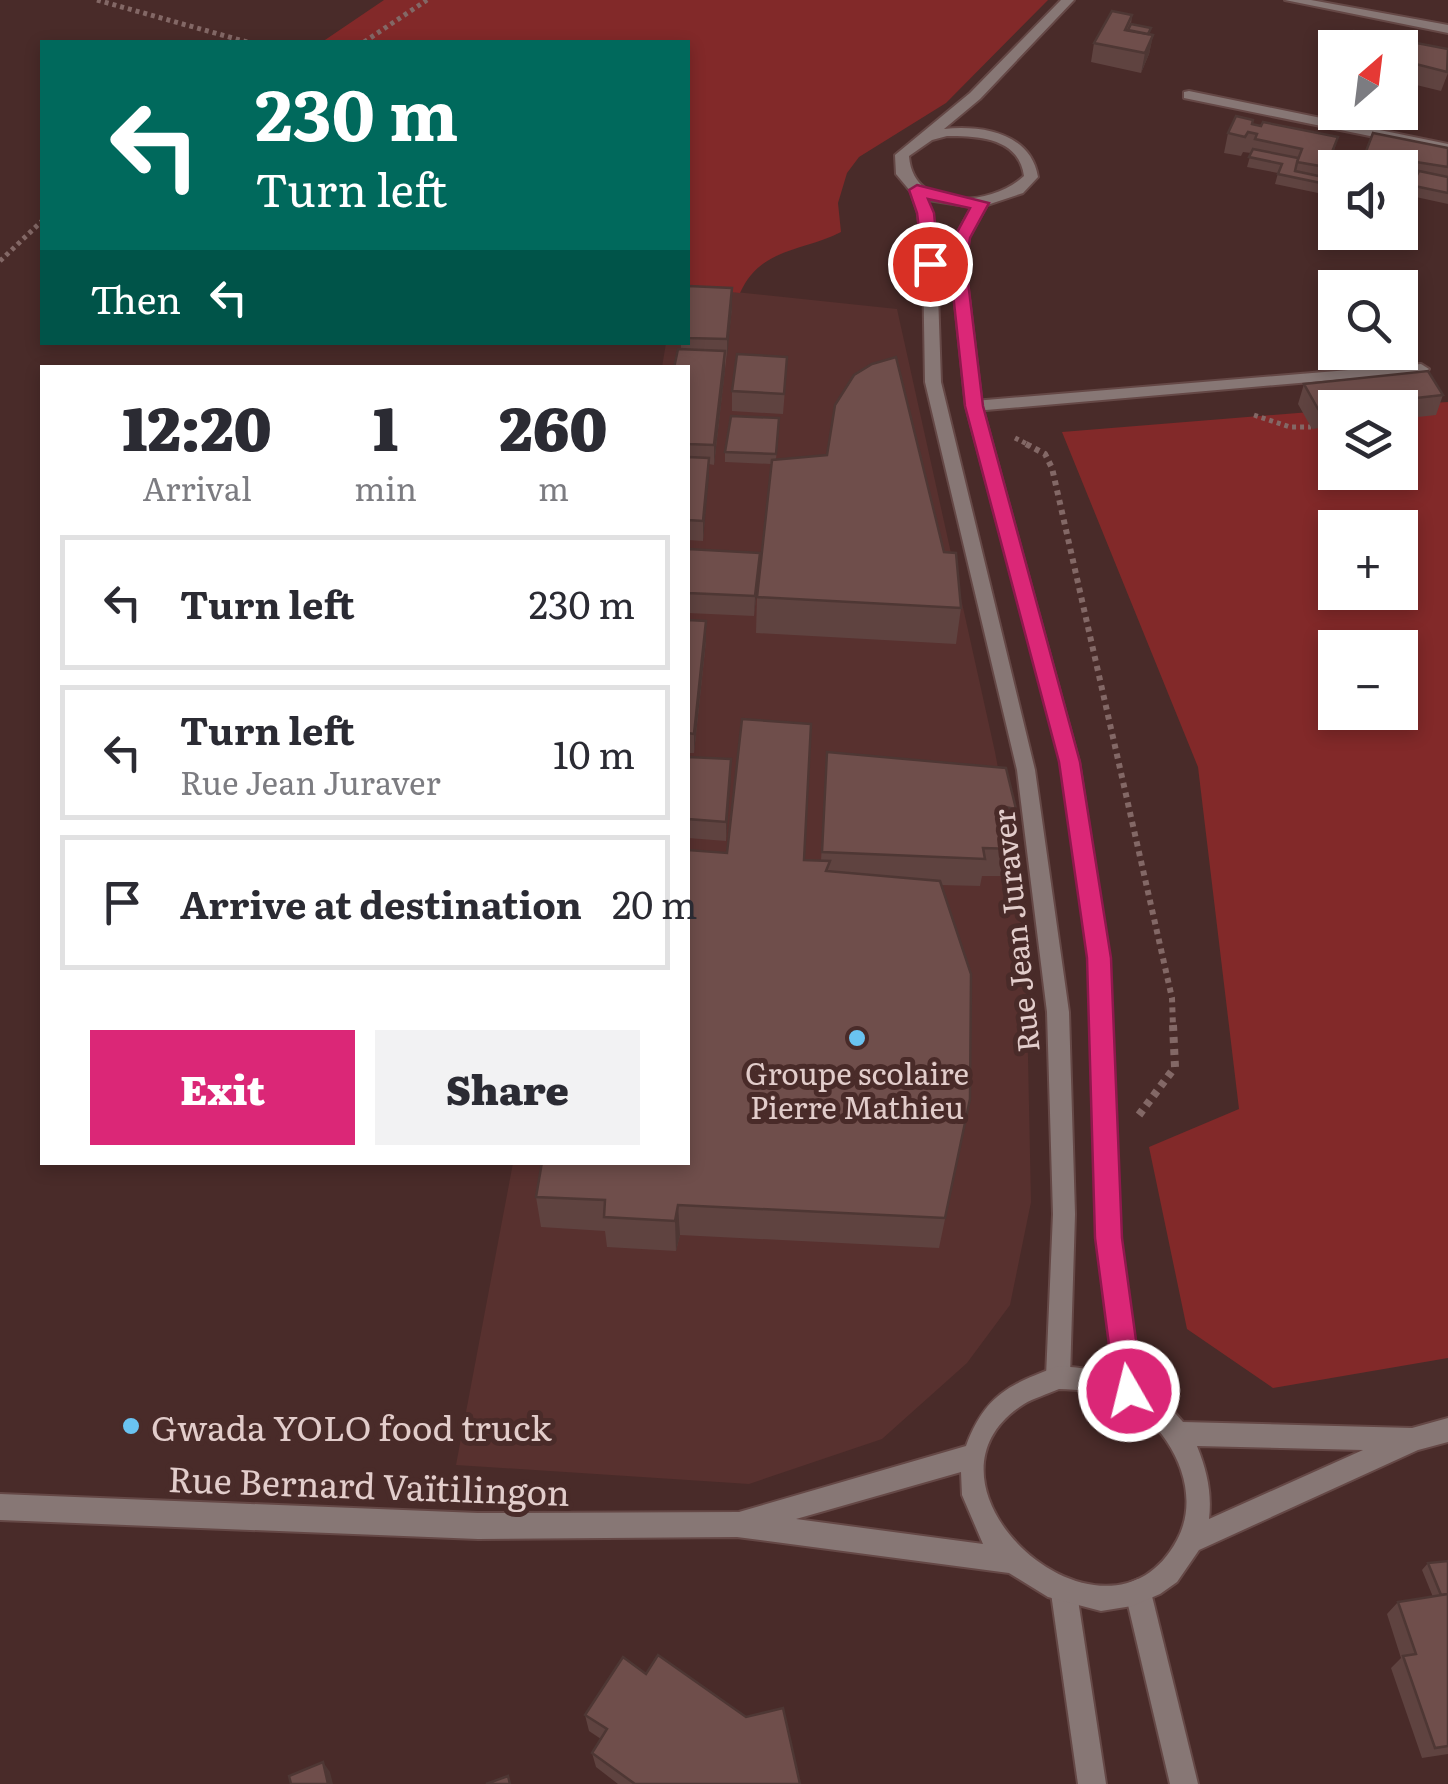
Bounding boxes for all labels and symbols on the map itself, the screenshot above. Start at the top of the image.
north arrow [1318,30,1418,130]
pin [888,222,973,307]
street label: Rue Jean Juraver [979,807,1049,1055]
marker: Groupe scolaire Pierre Mathieu [846,1027,868,1049]
place label: Groupe scolaire Pierre Mathieu [745,1050,969,1128]
position arrow [1077,1339,1181,1443]
place label: Gwada YOLO food truck [151,1400,552,1452]
marker: Gwada YOLO food truck [120,1415,142,1437]
street label: Rue Bernard Vaïtilingon [167,1451,571,1517]

